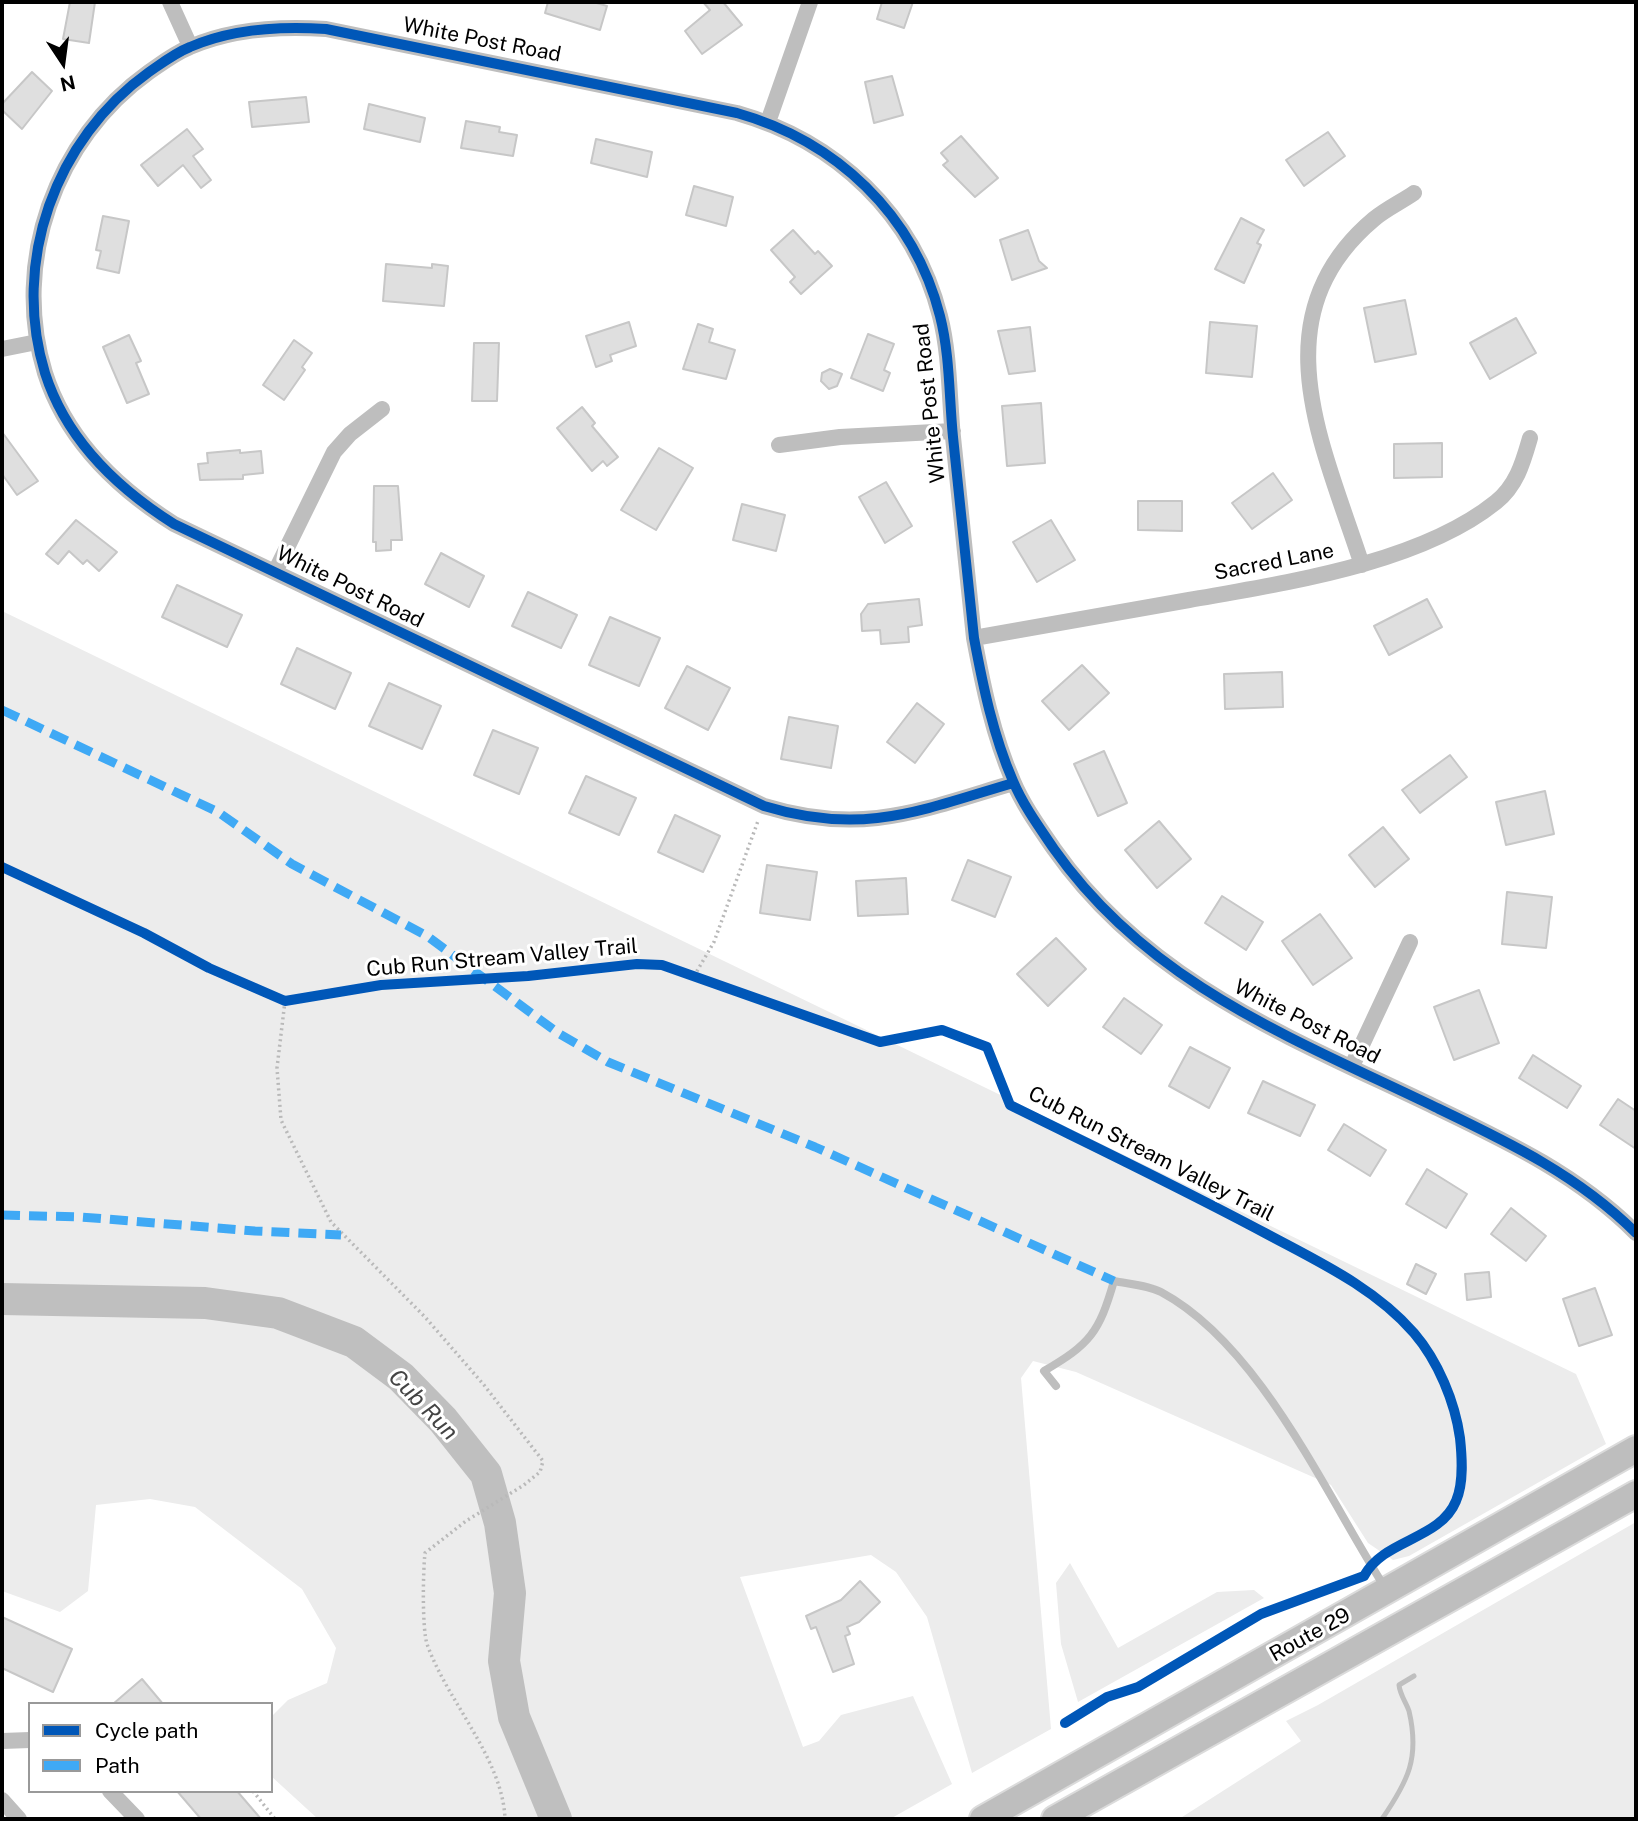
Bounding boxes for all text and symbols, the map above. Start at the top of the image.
street label: White Post Road [401,12,563,68]
north arrow [28,28,98,98]
text: N [58,71,77,96]
street label: White Post Road [909,322,951,484]
street label: Sacred Lane [1212,538,1336,586]
street label: White Post Road [272,540,428,634]
street label: Cub Run Stream Valley Trail [365,934,639,982]
street label: White Post Road [1230,974,1384,1070]
street label: Cub Run Stream Valley Trail [1024,1081,1278,1227]
water label: Cub Run [383,1364,463,1446]
street label: Route 29 [1265,1603,1355,1667]
legend [28,1702,273,1793]
text: Cycle path [95,1718,198,1743]
text: Path [95,1753,140,1778]

